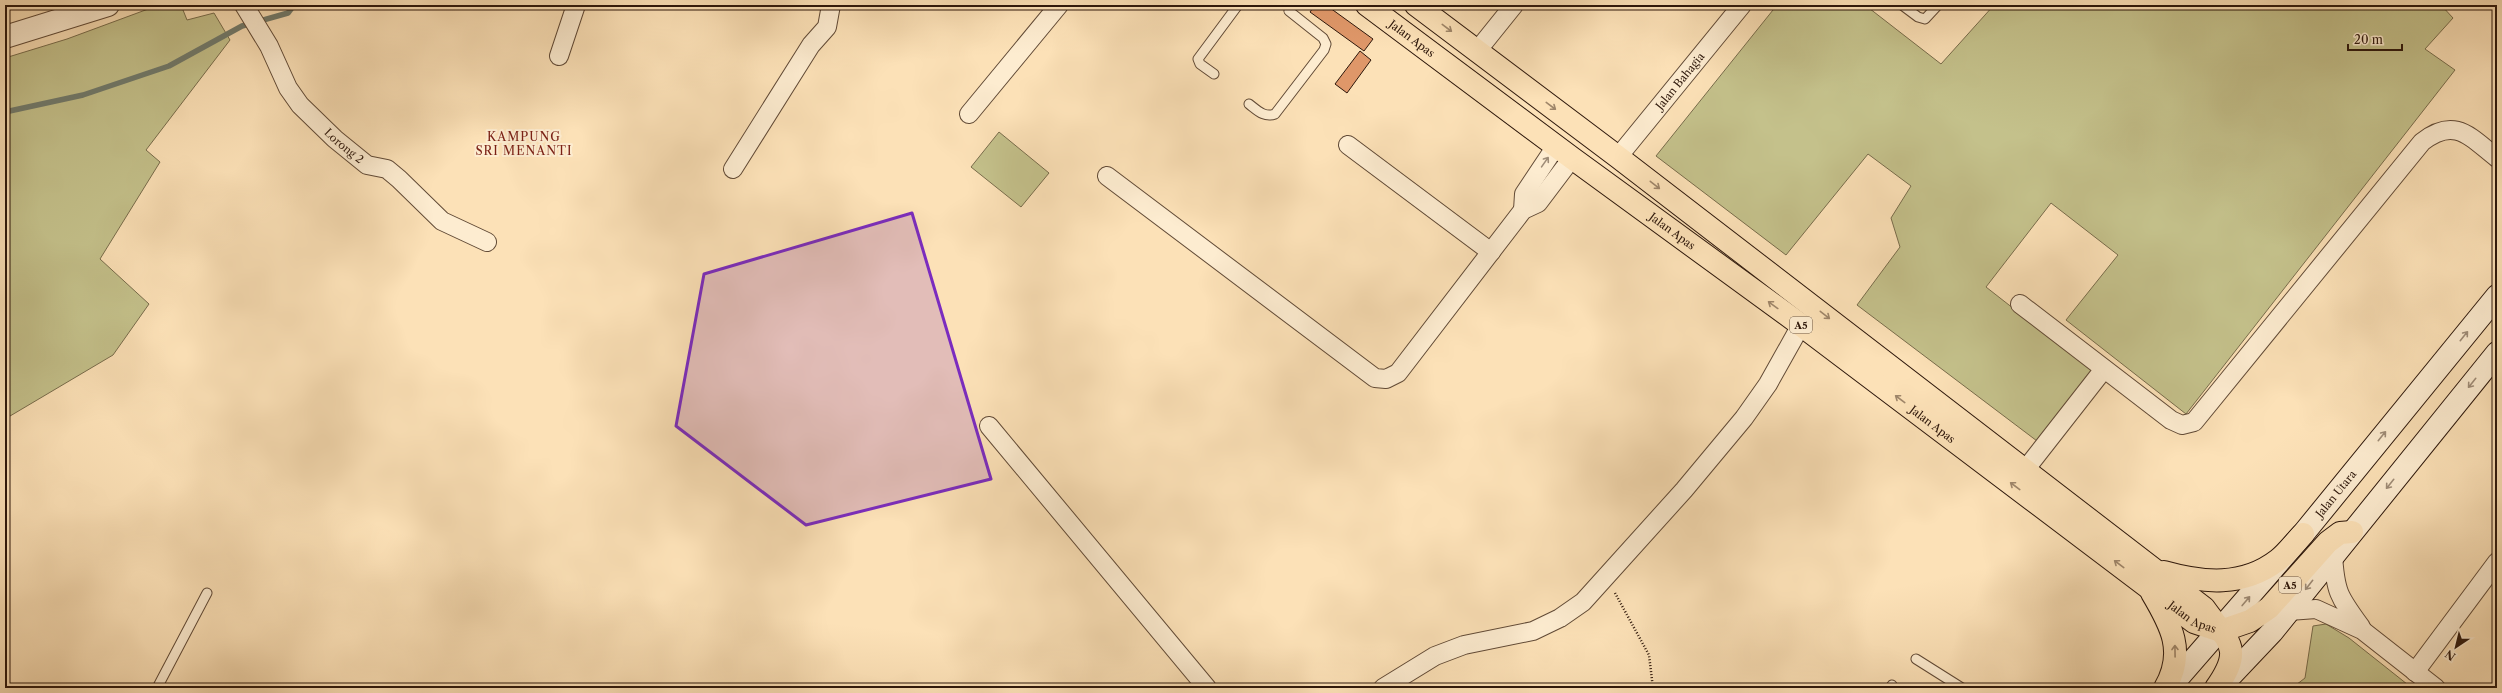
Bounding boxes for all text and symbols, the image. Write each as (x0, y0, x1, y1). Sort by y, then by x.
street label: Jalan Apas (1385, 16, 1438, 60)
one-way arrow (1442, 24, 1453, 33)
scale bar (2348, 26, 2402, 52)
text: 20 m (2354, 32, 2383, 47)
street label: Jalan Bahagia (1651, 49, 1708, 114)
one-way arrow (1546, 102, 1557, 111)
street label: Lorong 2 (321, 125, 366, 166)
district label: KAMPUNG SRI MENANTI (475, 129, 573, 158)
one-way arrow (1541, 157, 1549, 168)
one-way arrow (1649, 181, 1660, 189)
street label: Jalan Apas (1645, 209, 1698, 253)
one-way arrow (1768, 301, 1779, 309)
one-way arrow (1819, 311, 1830, 320)
road number: A5 (1790, 317, 1812, 333)
one-way arrow (2460, 330, 2469, 341)
one-way arrow (2468, 378, 2477, 389)
one-way arrow (1895, 395, 1906, 403)
street label: Jalan Apas (1905, 401, 1958, 446)
one-way arrow (2378, 431, 2387, 442)
street label: Jalan Utara (2311, 467, 2359, 522)
one-way arrow (2386, 479, 2395, 490)
one-way arrow (2010, 481, 2021, 490)
one-way arrow (2114, 559, 2125, 568)
road number: A5 (2279, 577, 2301, 593)
one-way arrow (2305, 580, 2313, 591)
one-way arrow (2241, 596, 2250, 607)
street label: Jalan Apas (2164, 597, 2218, 636)
north arrow (2436, 627, 2476, 667)
one-way arrow (2171, 645, 2179, 658)
text: N (2442, 646, 2458, 664)

